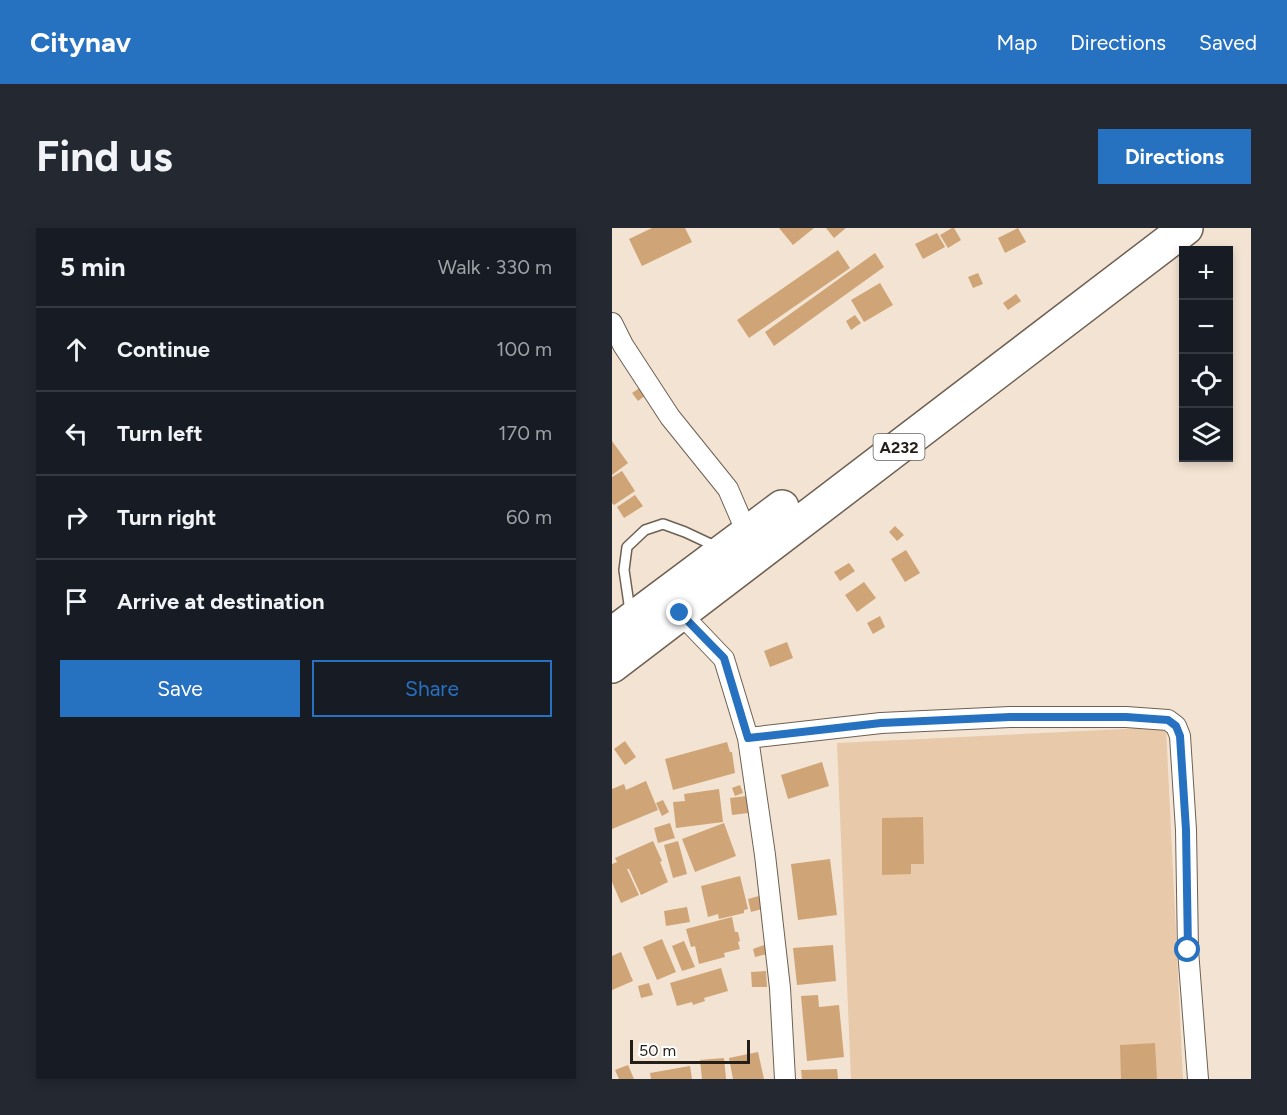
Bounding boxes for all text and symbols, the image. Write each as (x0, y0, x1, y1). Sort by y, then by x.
text: Citynav (30, 25, 131, 59)
text: Map (996, 30, 1037, 55)
text: Directions (1070, 30, 1166, 55)
text: Saved (1199, 30, 1257, 55)
button: Directions (1098, 129, 1251, 184)
text: Find us (36, 131, 173, 182)
map controls (1179, 246, 1233, 462)
button: + (1179, 246, 1233, 300)
text: 5 min (60, 251, 126, 283)
text: Walk · 330 m (438, 255, 552, 279)
button: − (1179, 300, 1233, 354)
icon: ahead (60, 333, 93, 366)
text: Continue (117, 336, 210, 363)
text: 100 m (496, 337, 552, 361)
button: locate (1179, 354, 1233, 408)
button: layers (1179, 408, 1233, 462)
icon: left (60, 417, 93, 450)
text: Turn left (117, 420, 203, 447)
text: 170 m (498, 421, 552, 445)
road number: A232 (874, 434, 924, 460)
icon: right (60, 501, 93, 534)
text: Turn right (117, 504, 216, 531)
text: 60 m (506, 505, 552, 529)
icon: arrive (60, 585, 93, 618)
text: Arrive at destination (117, 588, 325, 615)
route end (666, 599, 692, 625)
button: Save (60, 660, 300, 717)
button: Share (312, 660, 552, 717)
route start (1174, 936, 1200, 962)
scale bar (630, 1037, 750, 1064)
text: 50 m (639, 1041, 676, 1060)

